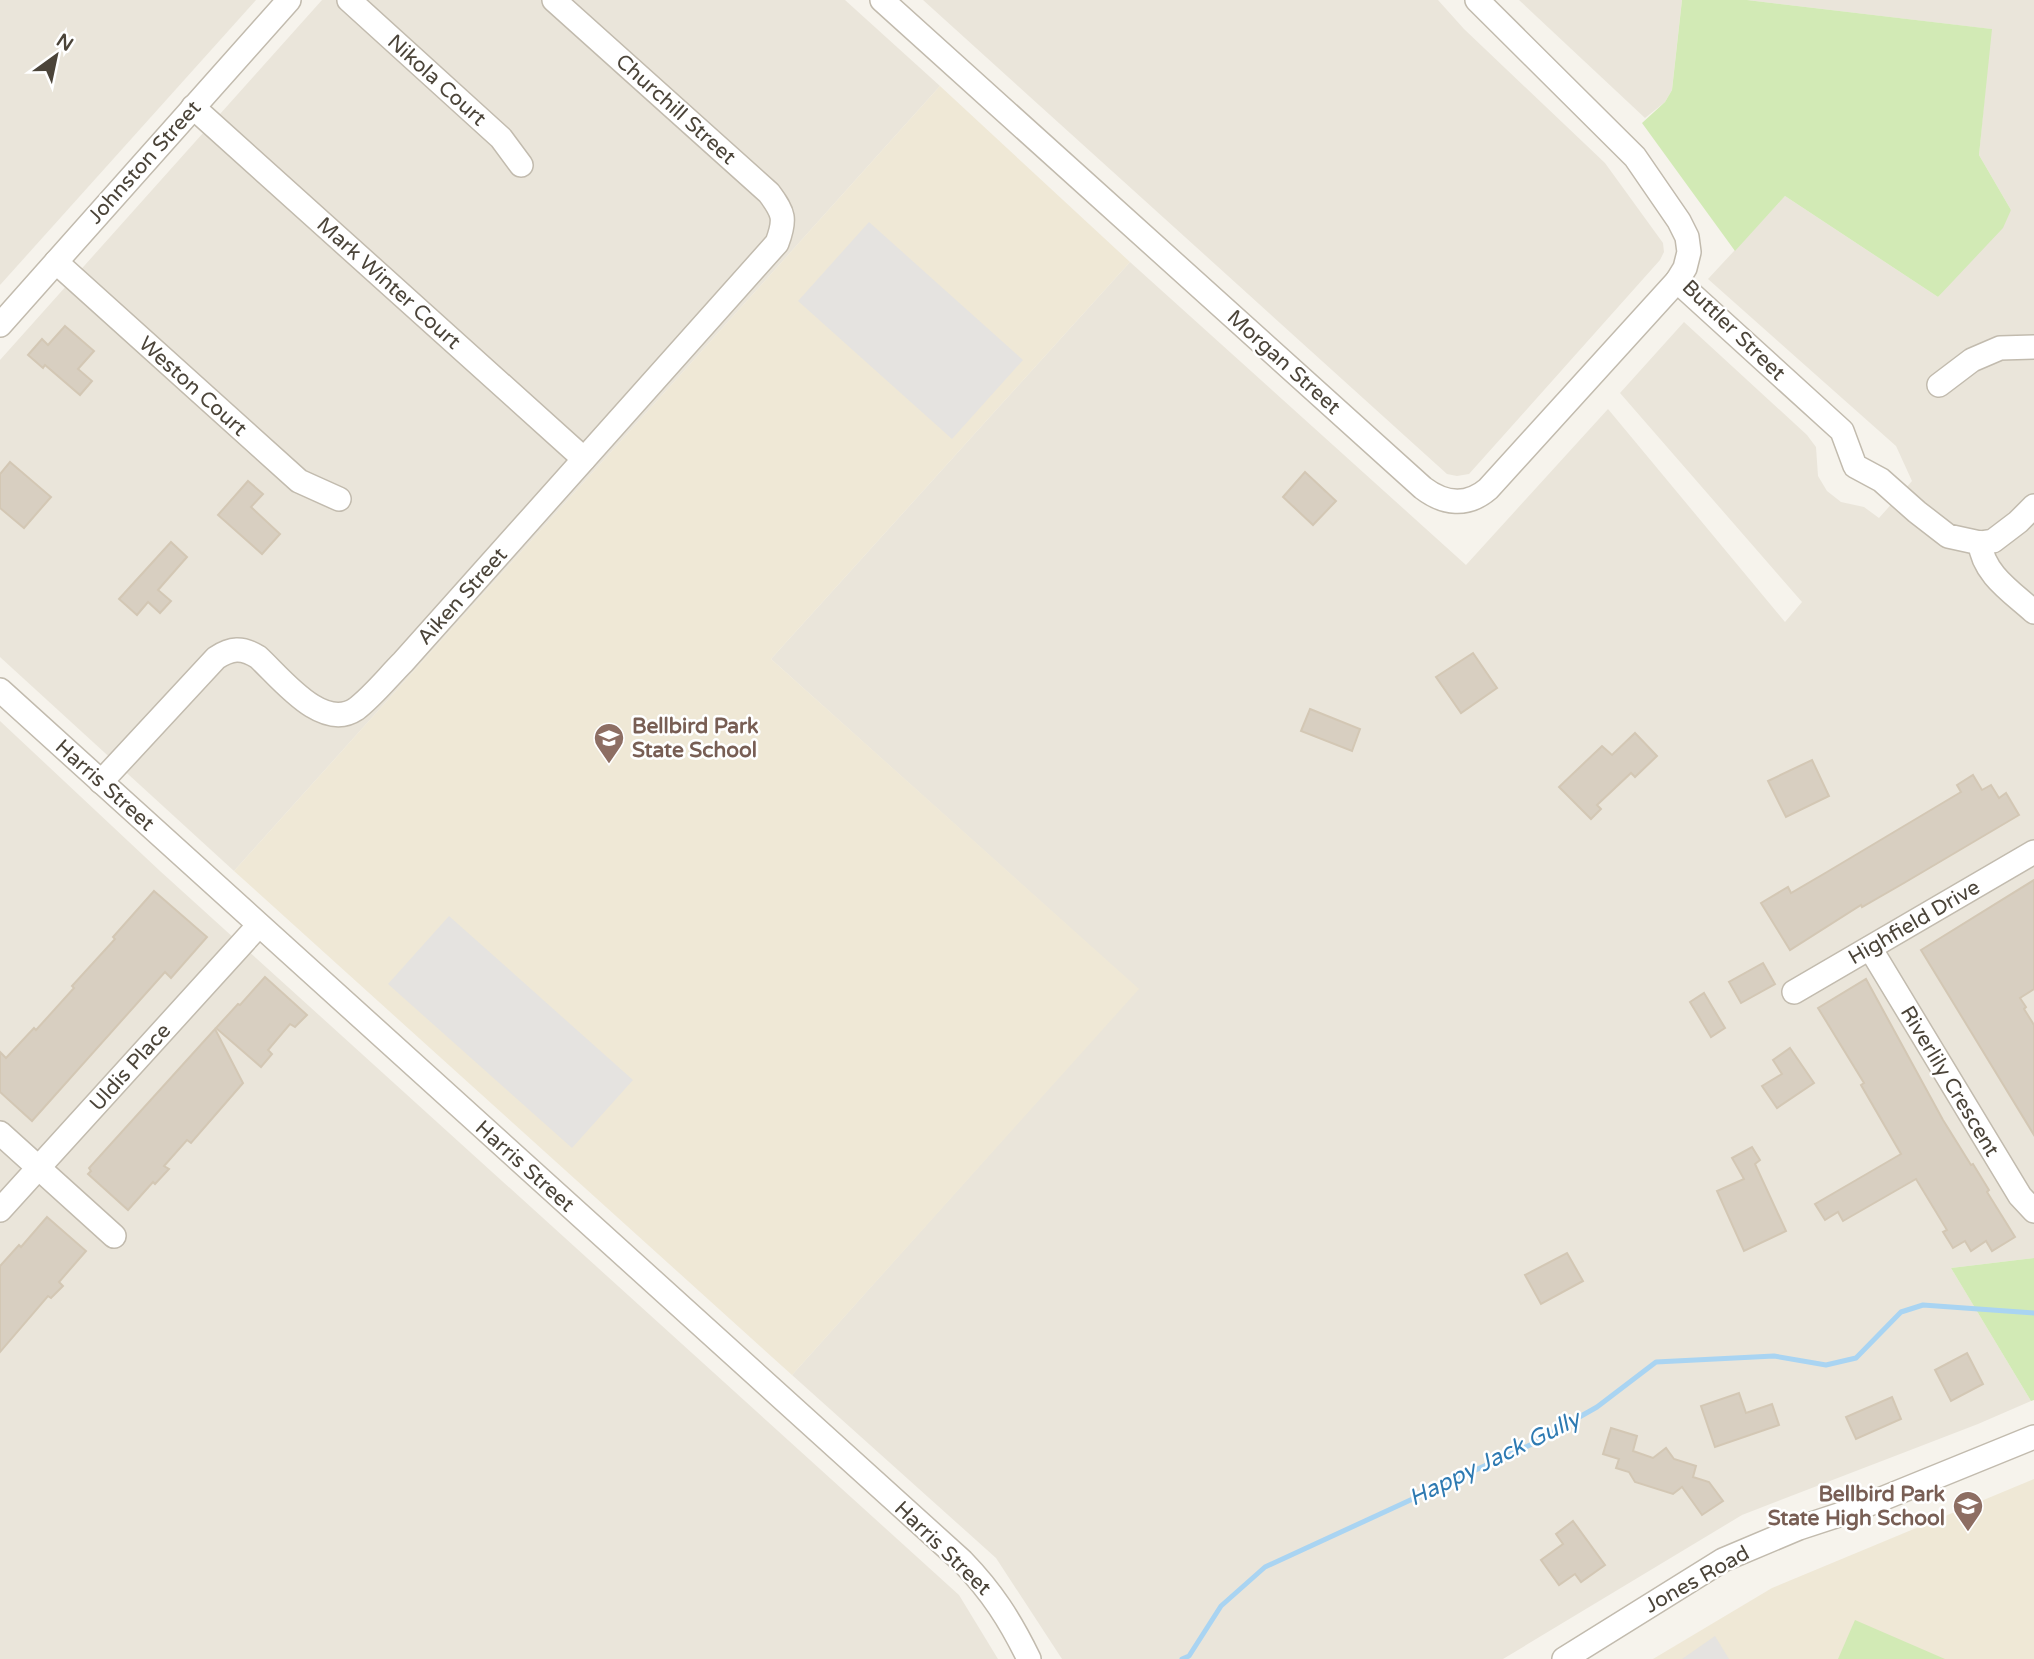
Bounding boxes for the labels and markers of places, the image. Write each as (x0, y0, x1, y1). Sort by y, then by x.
place label: Bellbird Park State School (632, 714, 759, 763)
school or university icon: Bellbird Park State School (592, 721, 626, 765)
place label: Bellbird Park State High School (1768, 1482, 1946, 1531)
school or university icon: Bellbird Park State High School (1951, 1489, 1985, 1533)

